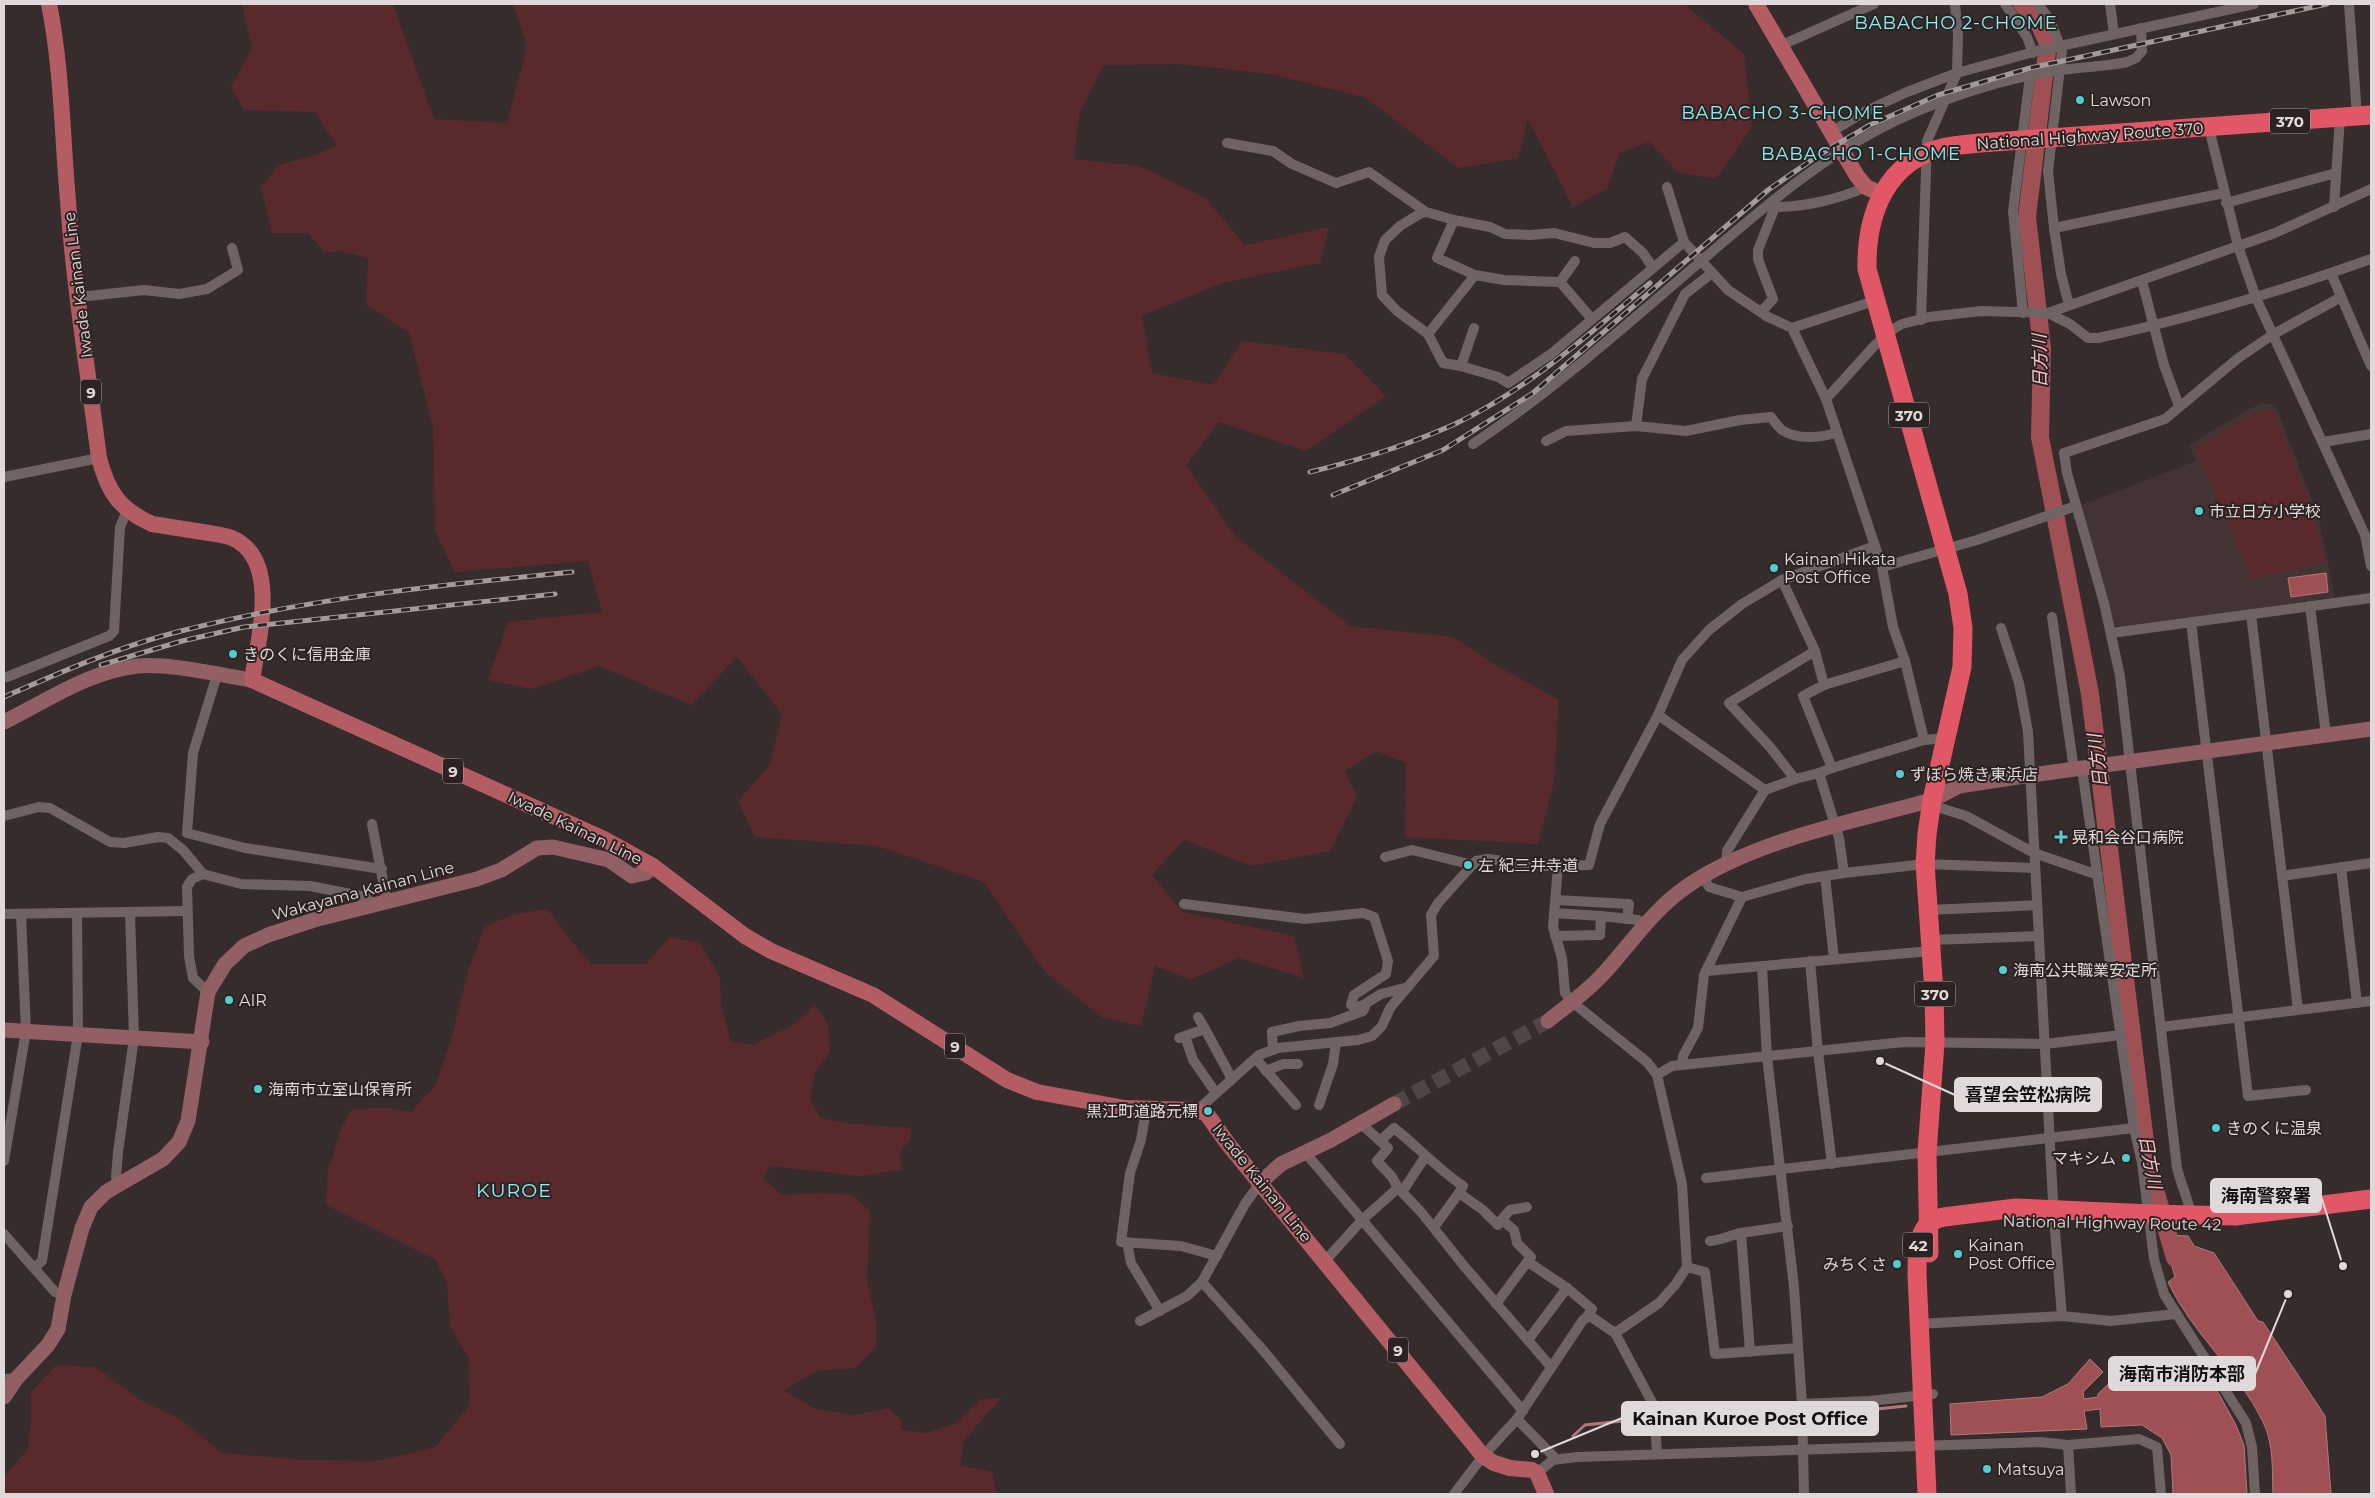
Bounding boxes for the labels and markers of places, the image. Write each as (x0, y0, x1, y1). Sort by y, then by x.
place label: Lawson (2090, 91, 2151, 110)
marker: Lawson (2074, 94, 2086, 106)
place label: 市立日方小学校 (2209, 502, 2321, 521)
marker: 市立日方小学校 (2193, 505, 2205, 517)
place label: Kainan Hikata Post Office (1784, 550, 1896, 587)
marker: Kainan Hikata Post Office (1768, 562, 1780, 574)
place label: きのくに信用金庫 (243, 645, 371, 664)
marker: きのくに信用金庫 (227, 648, 239, 660)
place label: ずぼら焼き東浜店 (1910, 765, 2038, 784)
marker: ずぼら焼き東浜店 (1894, 768, 1906, 780)
place label: 晃和会谷口病院 (2072, 828, 2184, 847)
marker: 晃和会谷口病院 (2054, 830, 2068, 844)
place label: 左 紀三井寺道 (1478, 856, 1578, 875)
marker: 左 紀三井寺道 (1462, 859, 1474, 871)
place label: 海南公共職業安定所 (2013, 961, 2157, 980)
marker: 海南公共職業安定所 (1997, 964, 2009, 976)
place label: AIR (239, 991, 267, 1010)
marker: AIR (223, 994, 235, 1006)
callout: 喜望会笠松病院 (1955, 1078, 2101, 1111)
place label: 海南市立室山保育所 (268, 1080, 412, 1099)
marker: 海南市立室山保育所 (252, 1083, 264, 1095)
place label: 黒江町道路元標 (1086, 1102, 1198, 1121)
marker: 黒江町道路元標 (1202, 1105, 1214, 1117)
place label: きのくに温泉 (2226, 1119, 2322, 1138)
marker: きのくに温泉 (2210, 1122, 2222, 1134)
place label: マキシム (2052, 1149, 2116, 1168)
marker: マキシム (2120, 1152, 2132, 1164)
callout: 海南警察署 (2211, 1179, 2321, 1212)
place label: Kainan Post Office (1968, 1236, 2055, 1273)
marker: Kainan Post Office (1952, 1248, 1964, 1260)
place label: みちくさ (1823, 1255, 1887, 1274)
marker: みちくさ (1891, 1258, 1903, 1270)
callout: 海南市消防本部 (2109, 1357, 2255, 1390)
callout: Kainan Kuroe Post Office (1622, 1402, 1878, 1435)
place label: Matsuya (1997, 1460, 2065, 1479)
marker: Matsuya (1981, 1463, 1993, 1475)

